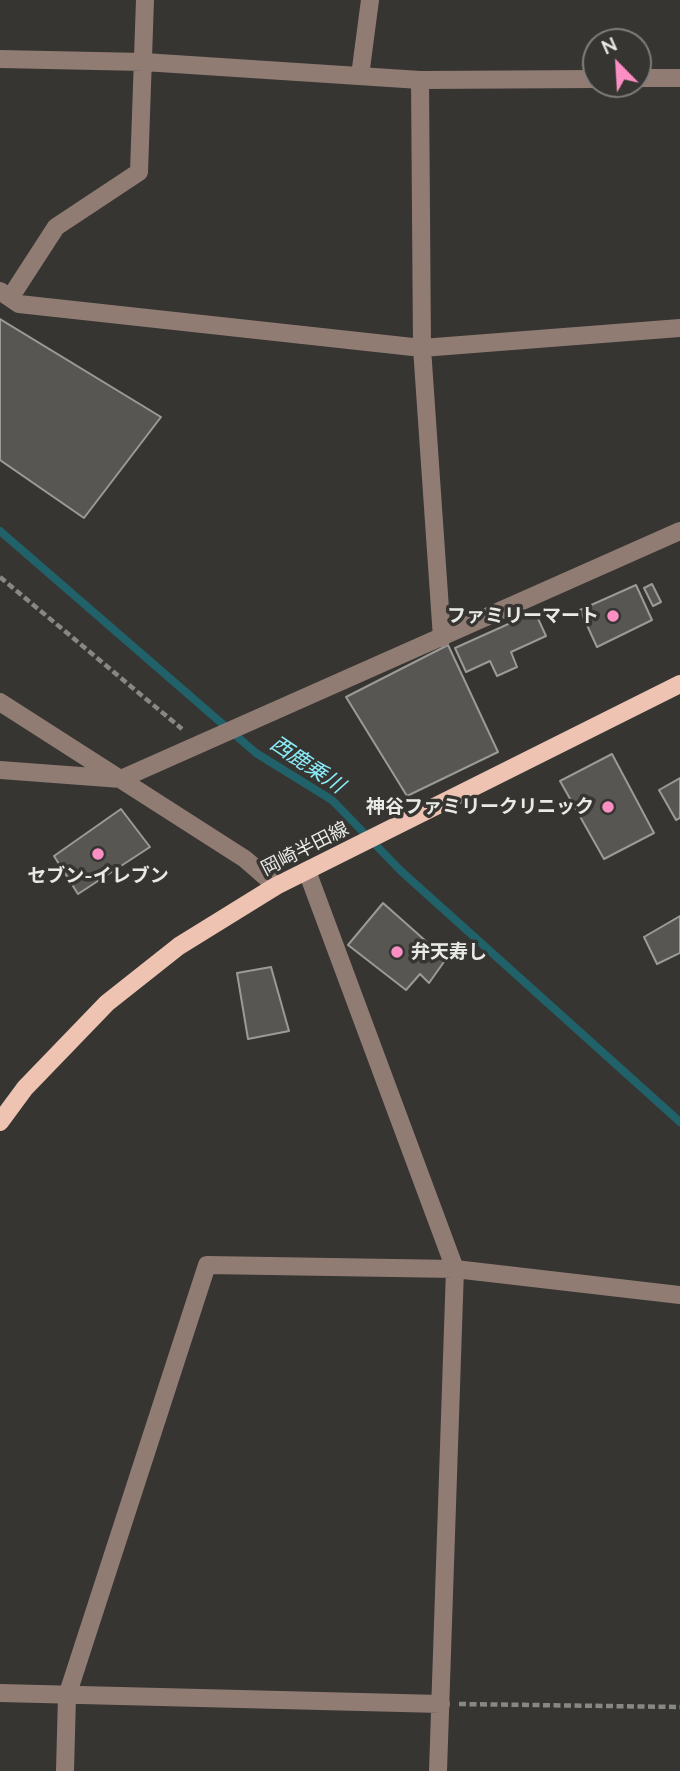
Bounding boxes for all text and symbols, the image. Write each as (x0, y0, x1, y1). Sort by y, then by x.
north arrow (582, 28, 652, 98)
text: N (598, 32, 621, 60)
place label: ファミリーマート (447, 605, 599, 627)
marker: ファミリーマート (605, 608, 621, 624)
water label: 西鹿乗川 (265, 731, 349, 799)
place label: 神谷ファミリークリニック (366, 796, 594, 818)
marker: 神谷ファミリークリニック (600, 799, 616, 815)
street label: 岡崎半田線 (258, 817, 352, 881)
marker: セブン-イレブン (90, 846, 106, 862)
place label: セブン-イレブン (27, 865, 169, 887)
place label: 弁天寿し (411, 941, 487, 963)
marker: 弁天寿し (389, 944, 405, 960)

